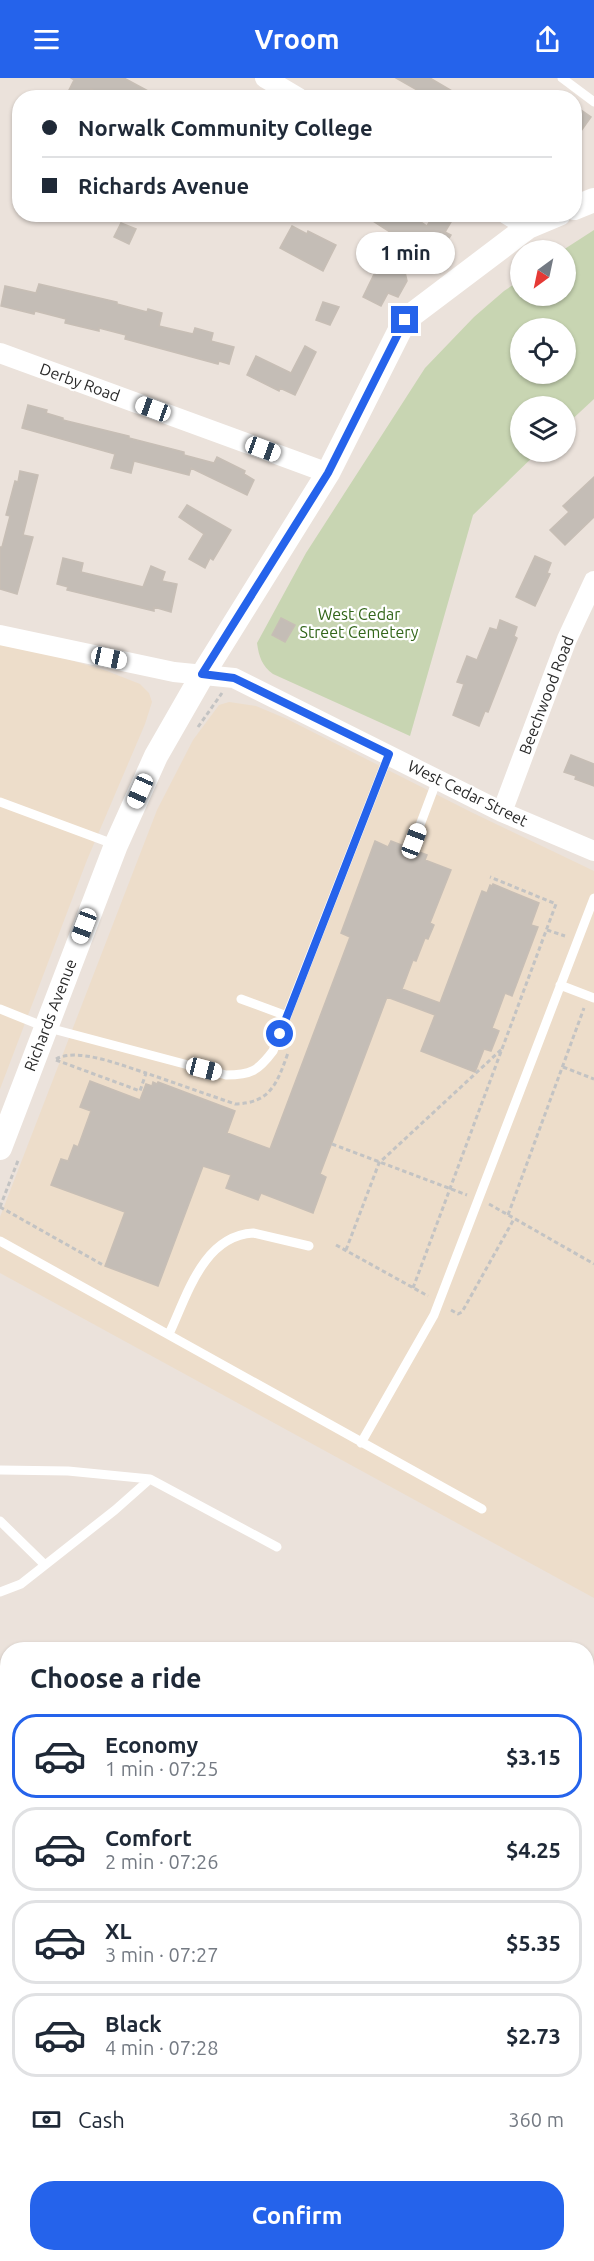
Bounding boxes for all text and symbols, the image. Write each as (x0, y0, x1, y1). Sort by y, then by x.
icon: menu (30, 23, 63, 56)
icon: share (531, 23, 564, 56)
text: Vroom (255, 24, 339, 54)
text: Norwalk Community College (78, 115, 373, 140)
text: Richards Avenue (78, 173, 249, 198)
callout: 1 min (356, 233, 454, 275)
north arrow (510, 240, 576, 306)
map controls (510, 240, 576, 462)
text: 1 min (380, 241, 431, 264)
route end (391, 306, 418, 333)
button: locate (510, 318, 576, 384)
street label: Derby Road (38, 359, 122, 405)
car (133, 394, 173, 424)
button: layers (510, 396, 576, 462)
car (243, 434, 283, 464)
park label: West Cedar Street Cemetery (300, 605, 419, 641)
street label: Beechwood Road (515, 633, 577, 757)
car (90, 645, 128, 671)
street label: West Cedar Street (405, 756, 531, 830)
car (124, 771, 156, 811)
car (399, 821, 429, 861)
car (69, 906, 99, 946)
street label: Richards Avenue (20, 956, 80, 1074)
route start (266, 1020, 293, 1047)
car (184, 1056, 224, 1082)
text: Choose a ride (30, 1663, 202, 1693)
icon: car (33, 1729, 87, 1783)
text: Economy (105, 1732, 198, 1757)
text: $3.15 (506, 1744, 561, 1769)
text: 1 min · 07:25 (105, 1757, 219, 1780)
icon: car (33, 1822, 87, 1876)
text: Comfort (105, 1825, 192, 1850)
text: $4.25 (506, 1837, 561, 1862)
text: 2 min · 07:26 (105, 1850, 219, 1873)
icon: car (33, 1915, 87, 1969)
text: XL (105, 1918, 132, 1943)
text: $5.35 (506, 1930, 561, 1955)
text: 3 min · 07:27 (105, 1943, 219, 1966)
icon: car (33, 2008, 87, 2062)
text: Black (105, 2011, 162, 2036)
text: $2.73 (506, 2023, 561, 2048)
text: 4 min · 07:28 (105, 2036, 219, 2059)
icon: cash (30, 2103, 63, 2136)
text: Cash (78, 2107, 125, 2132)
text: 360 m (508, 2108, 564, 2131)
button: Confirm (30, 2181, 564, 2250)

